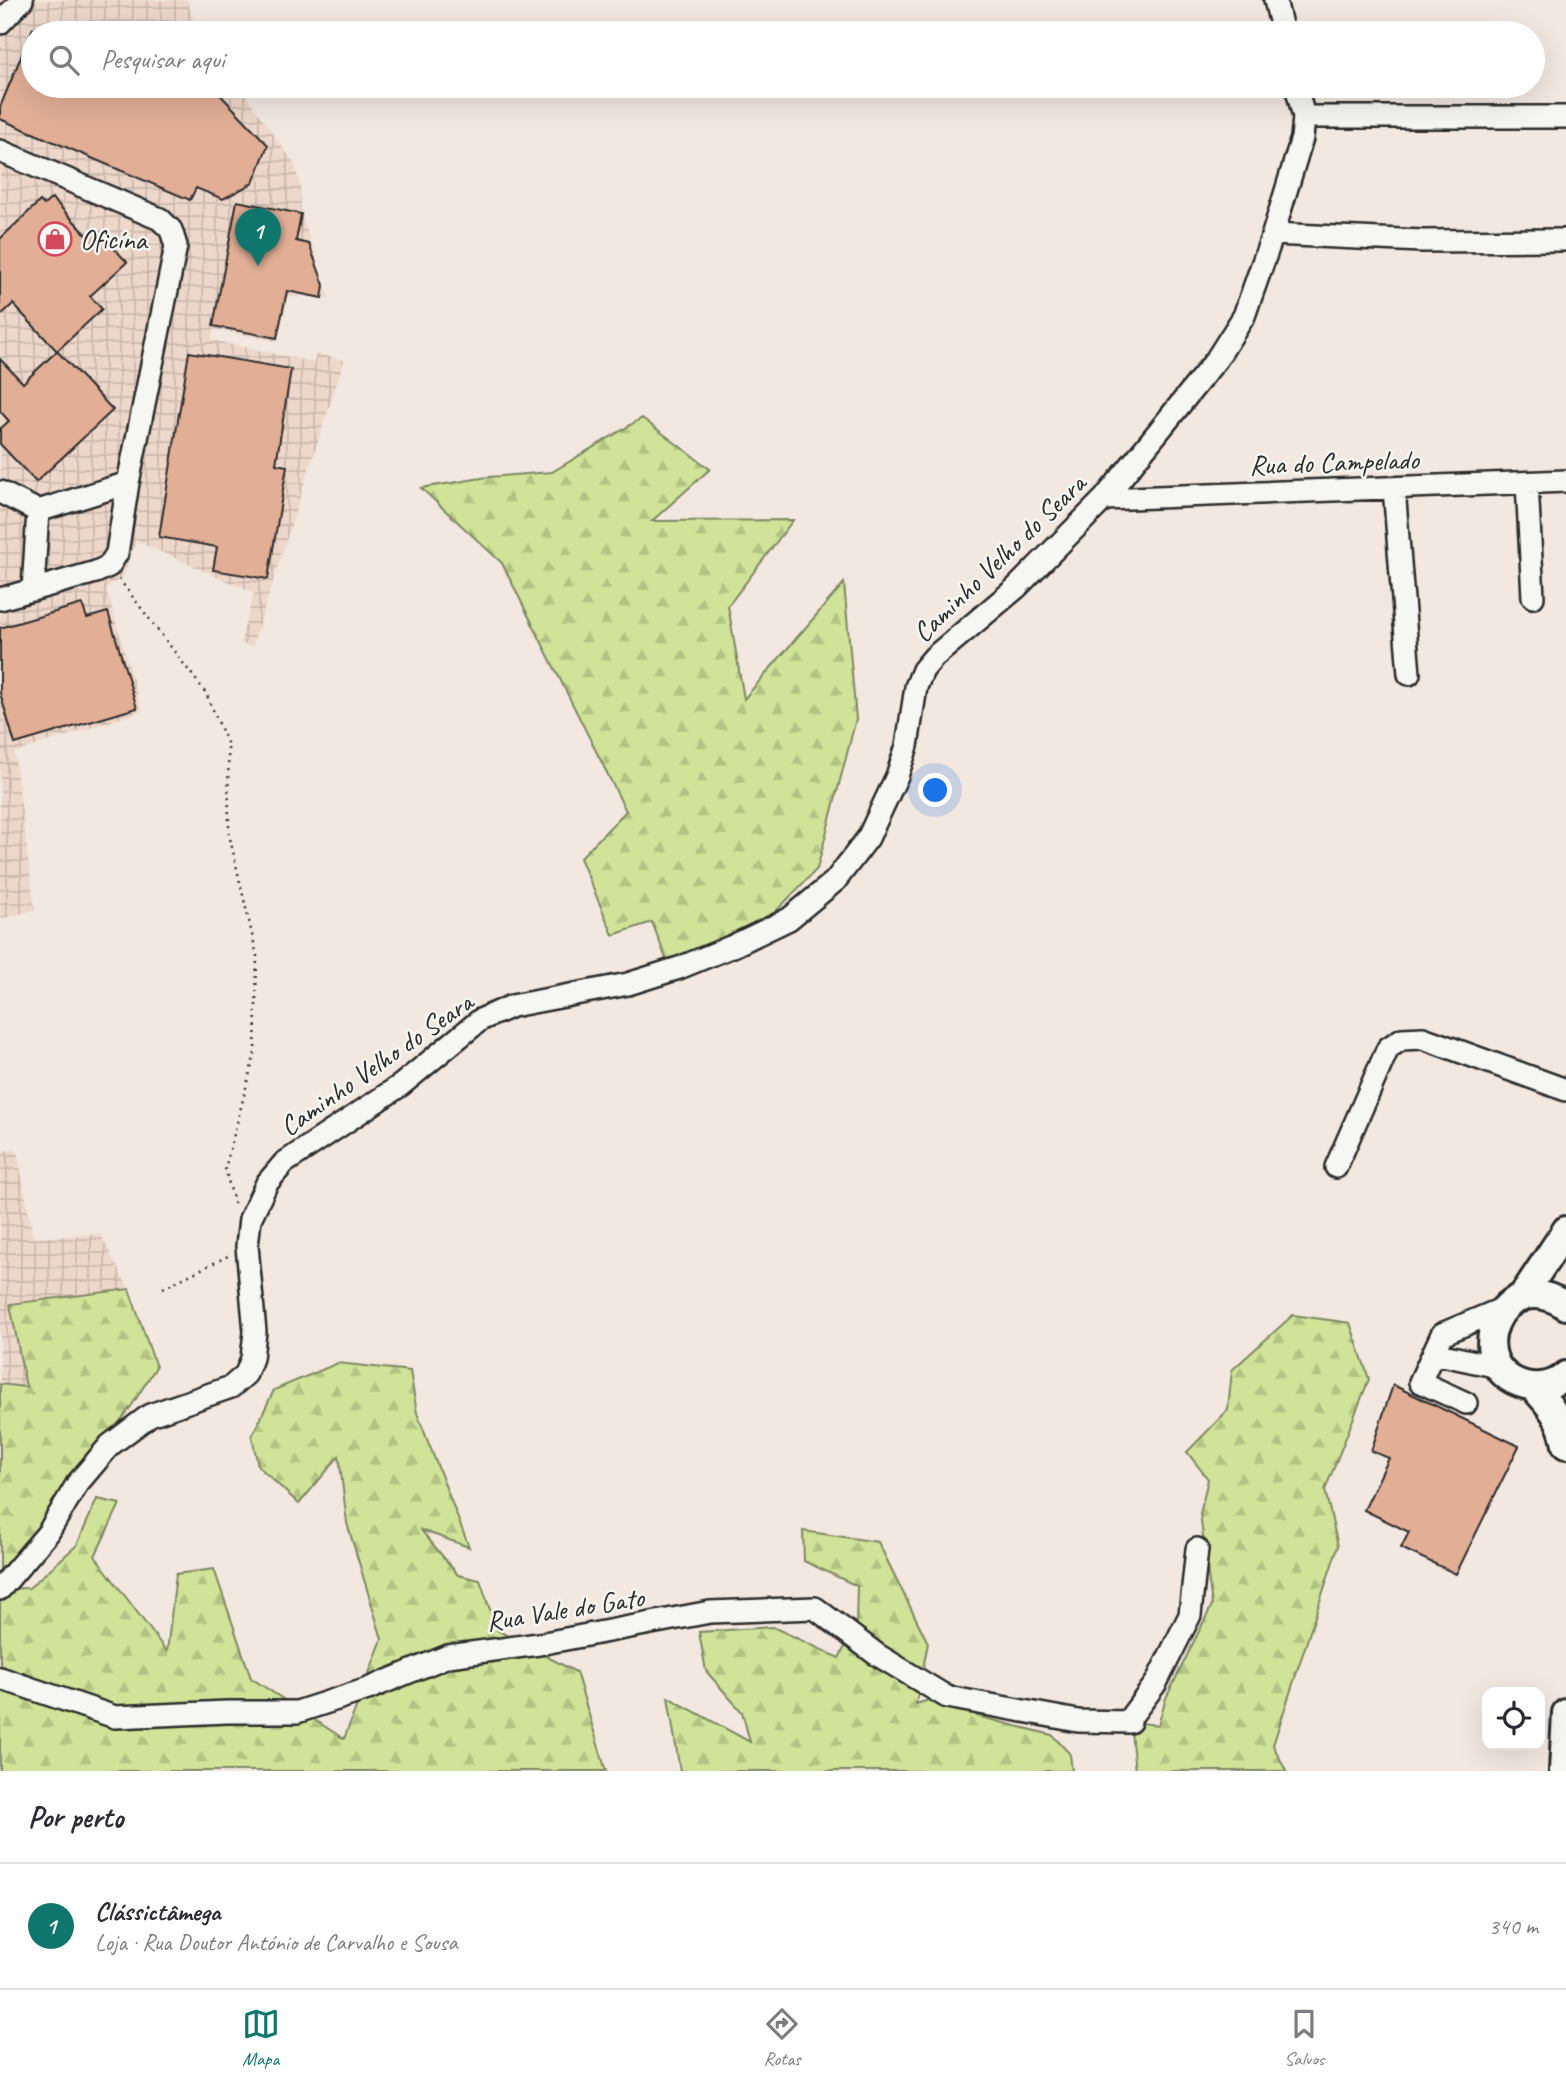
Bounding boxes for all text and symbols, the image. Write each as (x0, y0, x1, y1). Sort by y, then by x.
search box (21, 21, 1545, 98)
icon: search (45, 41, 83, 79)
text: Pesquisar aqui (101, 43, 225, 76)
pin: 1 (235, 208, 281, 266)
shop icon: Oficína (36, 220, 74, 258)
place label: Oficína (80, 222, 149, 257)
street label: Rua do Campelado (1249, 441, 1421, 482)
street label: Caminho Velho do Seara (905, 465, 1095, 650)
your location (918, 773, 952, 807)
street label: Caminho Velho do Seara (273, 983, 481, 1144)
street label: Rua Vale do Gato (484, 1579, 648, 1639)
map controls (1482, 1687, 1545, 1750)
button: locate (1482, 1687, 1545, 1750)
text: Por perto (28, 1798, 123, 1836)
text: Clássictâmega (95, 1895, 220, 1928)
text: 1 (46, 1912, 56, 1941)
text: 340 m (1489, 1912, 1538, 1941)
text: Loja · Rua Doutor António de Carvalho e Sousa (95, 1928, 457, 1957)
tab: Mapa (242, 2005, 280, 2071)
tab: Rotas (763, 2005, 801, 2071)
tab: Salvos (1284, 2005, 1324, 2071)

